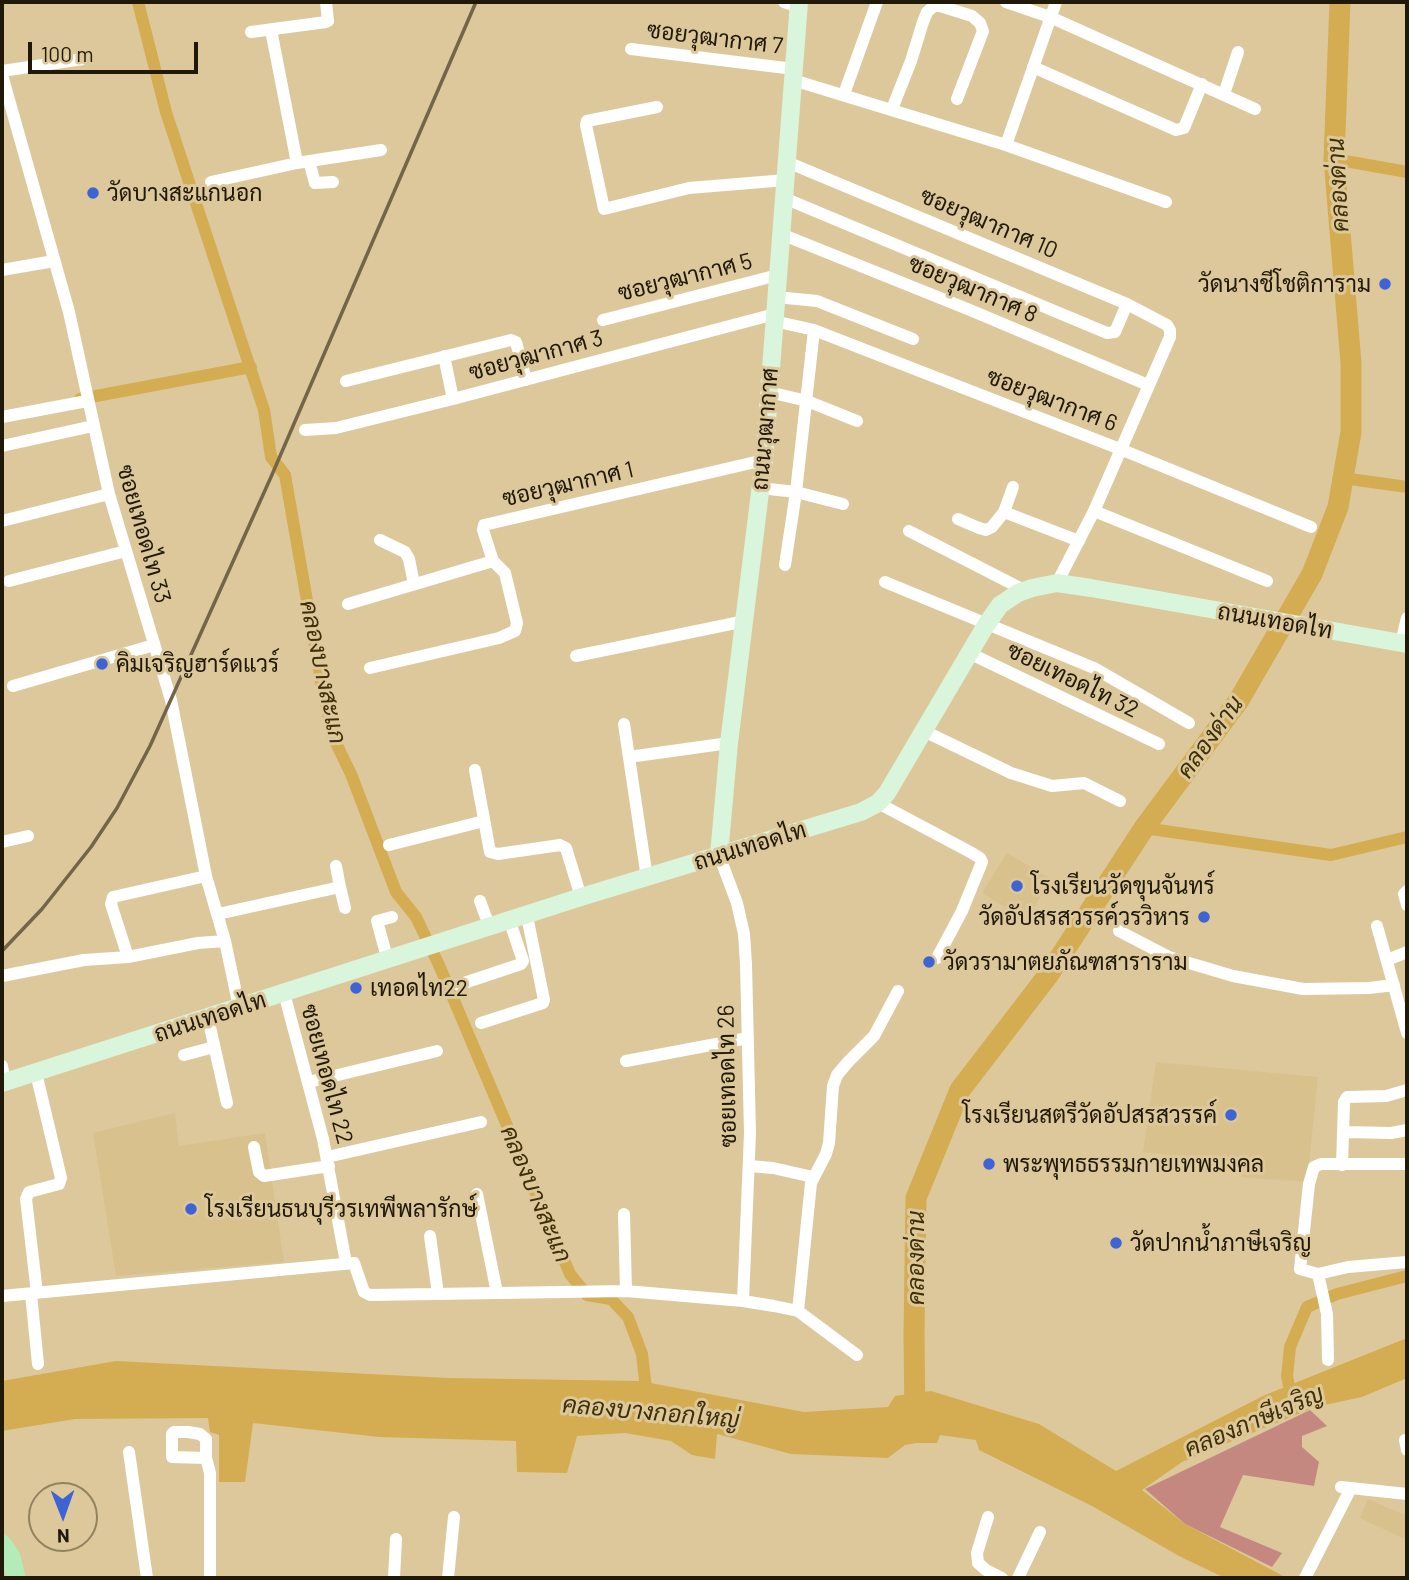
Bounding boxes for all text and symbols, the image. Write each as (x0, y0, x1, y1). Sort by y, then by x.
street label: ซอยวุฒากาศ 7 (646, 16, 784, 60)
scale bar (32, 28, 201, 72)
text: 100 m (41, 41, 94, 66)
water label: คลองด่าน (1321, 137, 1355, 233)
place label: วัดบางสะแกนอก (107, 179, 262, 207)
street label: ซอยวุฒากาศ 10 (916, 182, 1062, 264)
marker: วัดบางสะแกนอก (85, 185, 101, 201)
street label: ซอยวุฒากาศ 5 (615, 247, 755, 307)
street label: ซอยวุฒากาศ 8 (904, 249, 1042, 329)
place label: วัดนางชีโชติการาม (1198, 270, 1371, 298)
marker: วัดนางชีโชติการาม (1377, 276, 1393, 292)
street label: ซอยวุฒากาศ 3 (466, 324, 606, 386)
street label: ซอยวุฒากาศ 6 (983, 362, 1121, 438)
street label: ถนนวุฒากาศ (746, 367, 784, 491)
street label: ซอยวุฒากาศ 1 (500, 456, 636, 512)
street label: ซอยเทอดไท 33 (111, 462, 177, 606)
street label: ถนนเทอดไท (1215, 597, 1335, 645)
water label: คลองบางสะแก (294, 598, 352, 746)
street label: ซอยเทอดไท 32 (1003, 636, 1143, 724)
place label: คิมเจริญฮาร์ดแวร์ (116, 650, 279, 678)
marker: คิมเจริญฮาร์ดแวร์ (94, 656, 110, 672)
water label: คลองด่าน (1171, 690, 1249, 784)
street label: ถนนเทอดไท (690, 816, 810, 876)
place label: โรงเรียนวัดขุนจันทร์ (1031, 872, 1215, 900)
marker: โรงเรียนวัดขุนจันทร์ (1009, 878, 1025, 894)
place label: วัดอัปสรสวรรค์วรวิหาร (979, 903, 1190, 931)
marker: วัดอัปสรสวรรค์วรวิหาร (1196, 909, 1212, 925)
place label: วัดวรามาตยภัณฑสาราราม (943, 948, 1188, 976)
marker: วัดวรามาตยภัณฑสาราราม (921, 954, 937, 970)
place label: เทอดไท22 (370, 974, 468, 1002)
marker: เทอดไท22 (348, 980, 364, 996)
street label: ถนนเทอดไท (151, 986, 269, 1048)
street label: ซอยเทอดไท 22 (295, 1001, 359, 1147)
street label: ซอยเทอดไท 26 (712, 1004, 742, 1148)
place label: โรงเรียนสตรีวัดอัปสรสวรรค์ (963, 1101, 1217, 1129)
marker: โรงเรียนสตรีวัดอัปสรสวรรค์ (1223, 1107, 1239, 1123)
water label: คลองบางสะแก (494, 1121, 578, 1267)
place label: พระพุทธธรรมกายเทพมงคล (1003, 1150, 1264, 1178)
marker: พระพุทธธรรมกายเทพมงคล (981, 1156, 997, 1172)
place label: โรงเรียนธนบุรีวรเทพีพลารักษ์ (205, 1195, 477, 1223)
marker: โรงเรียนธนบุรีวรเทพีพลารักษ์ (183, 1201, 199, 1217)
water label: คลองด่าน (902, 1211, 930, 1305)
place label: วัดปากน้ำภาษีเจริญ (1130, 1229, 1312, 1257)
marker: วัดปากน้ำภาษีเจริญ (1108, 1235, 1124, 1251)
water label: คลองภาษีเจริญ (1180, 1379, 1328, 1463)
water label: คลองบางกอกใหญ่ (561, 1390, 741, 1434)
north arrow (28, 1482, 98, 1552)
text: N (57, 1525, 70, 1548)

